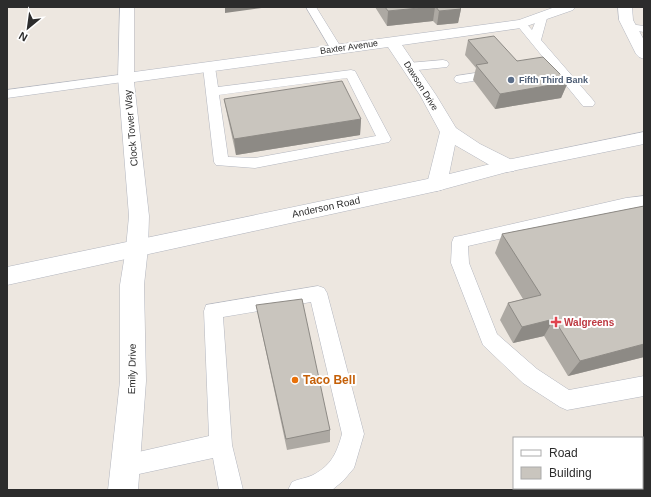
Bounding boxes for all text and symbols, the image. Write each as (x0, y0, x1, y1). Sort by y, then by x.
north arrow (8, 8, 48, 48)
text: N (17, 30, 30, 44)
street label: Baxter Avenue (319, 38, 379, 56)
street label: Dawson Drive (402, 60, 440, 112)
marker: Fifth Third Bank (506, 75, 516, 85)
place label: Fifth Third Bank (519, 75, 589, 85)
street label: Clock Tower Way (122, 89, 140, 167)
street label: Anderson Road (291, 194, 361, 220)
marker: Walgreens (551, 317, 561, 327)
place label: Walgreens (564, 317, 615, 328)
street label: Emily Drive (126, 343, 138, 394)
place label: Taco Bell (303, 373, 355, 387)
marker: Taco Bell (290, 375, 300, 385)
legend (513, 437, 643, 489)
text: Road (549, 446, 578, 460)
text: Building (549, 466, 592, 480)

